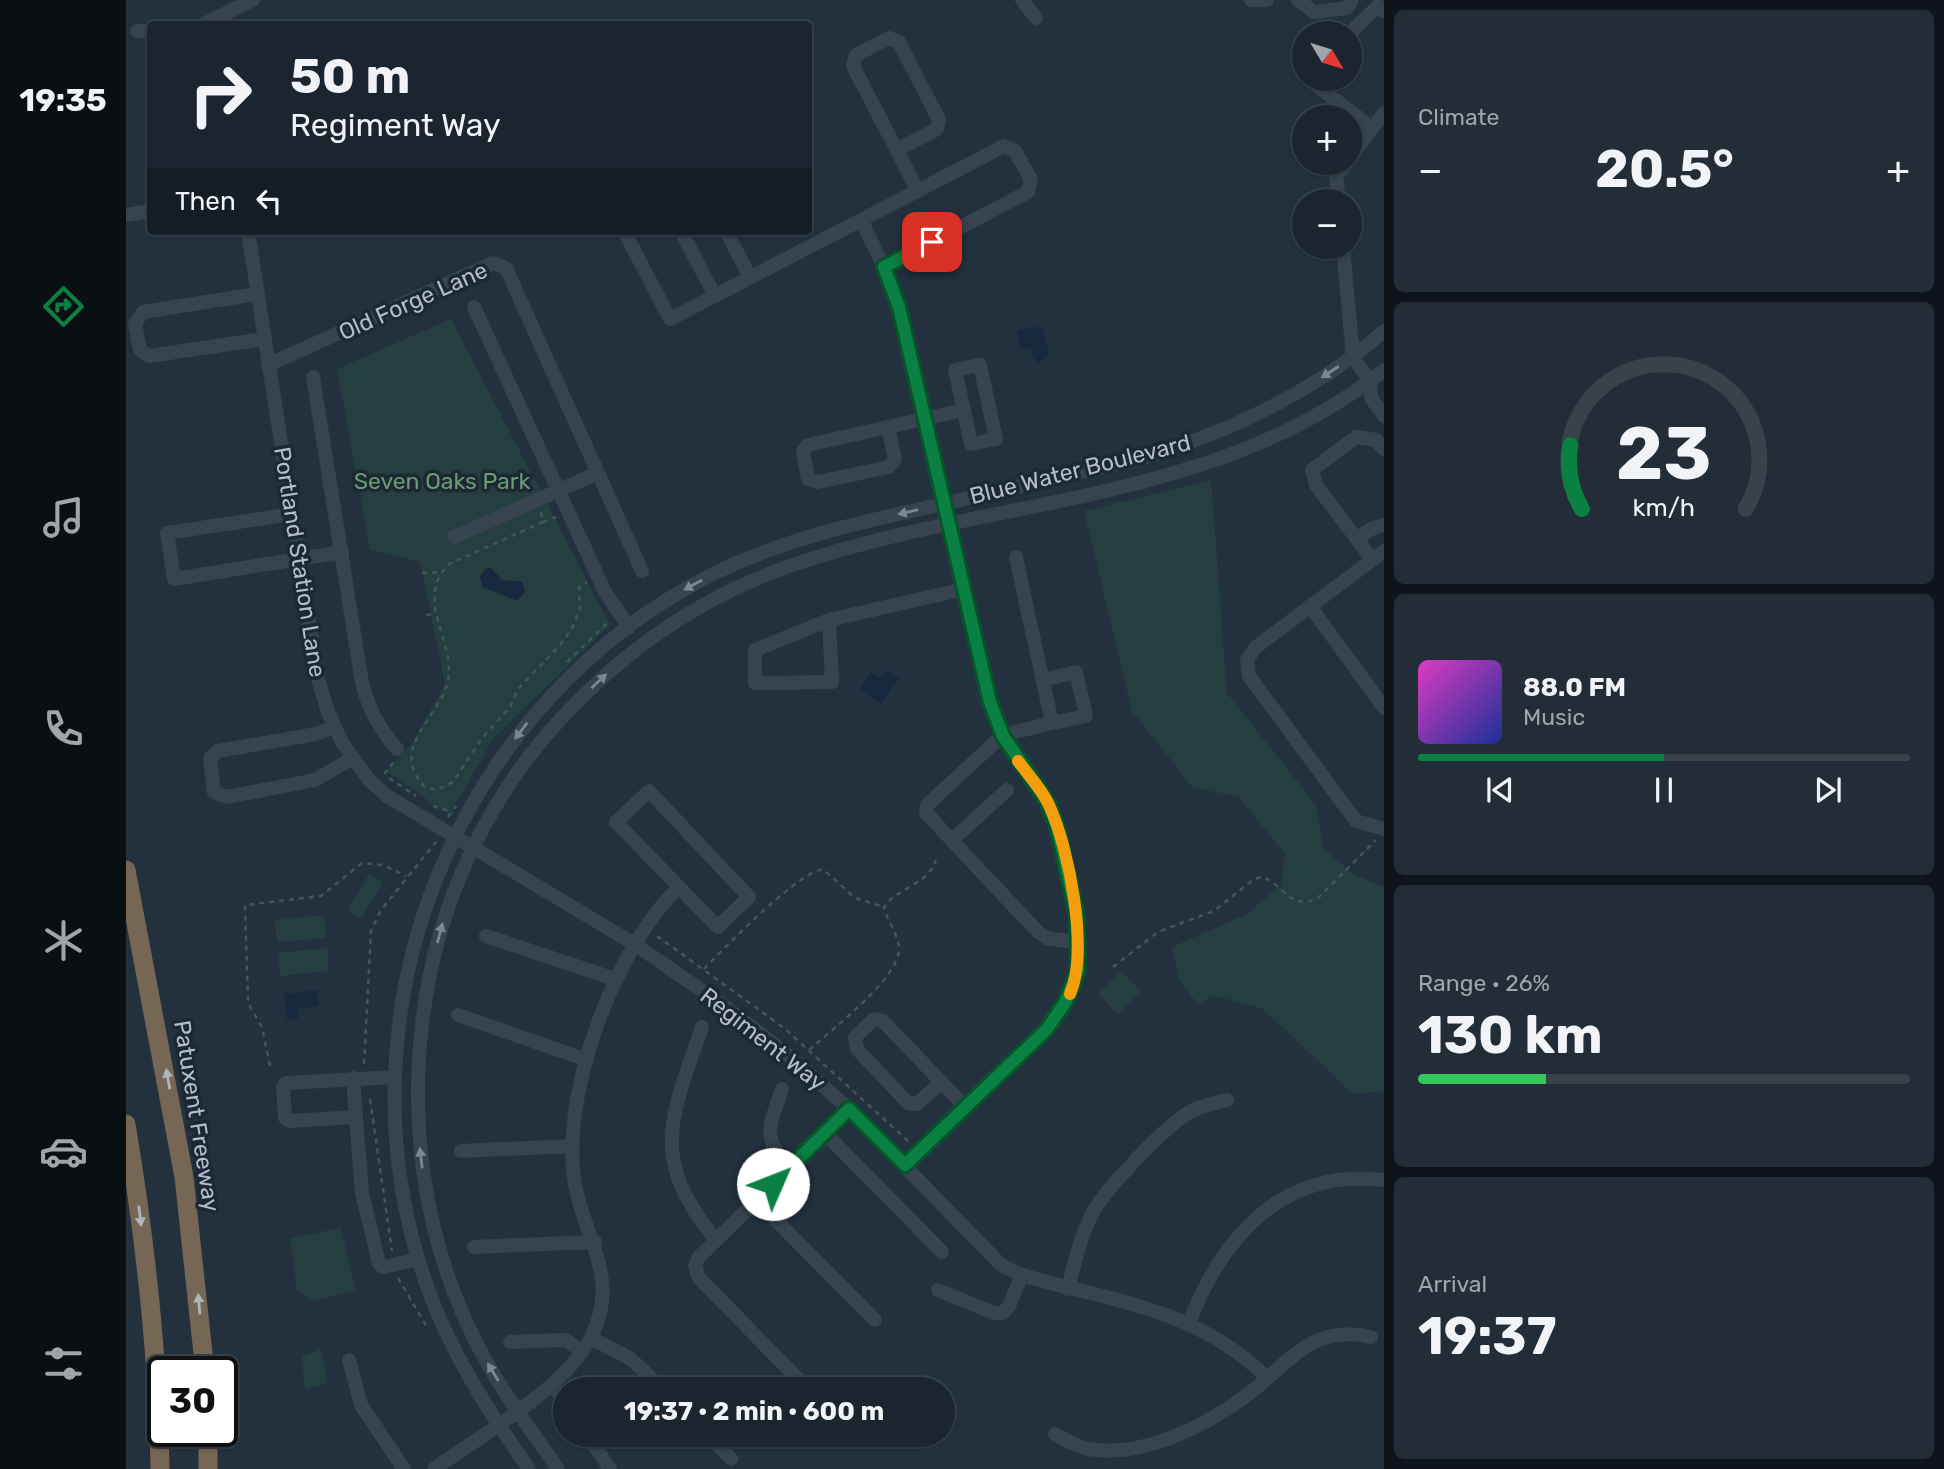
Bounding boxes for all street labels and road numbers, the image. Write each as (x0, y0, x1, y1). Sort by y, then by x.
street label: Old Forge Lane (334, 256, 492, 346)
street label: Blue Water Boulevard (967, 428, 1193, 510)
street label: Portland Station Lane (268, 445, 332, 679)
street label: Regiment Way (695, 981, 832, 1097)
street label: Patuxent Freeway (168, 1018, 226, 1214)

